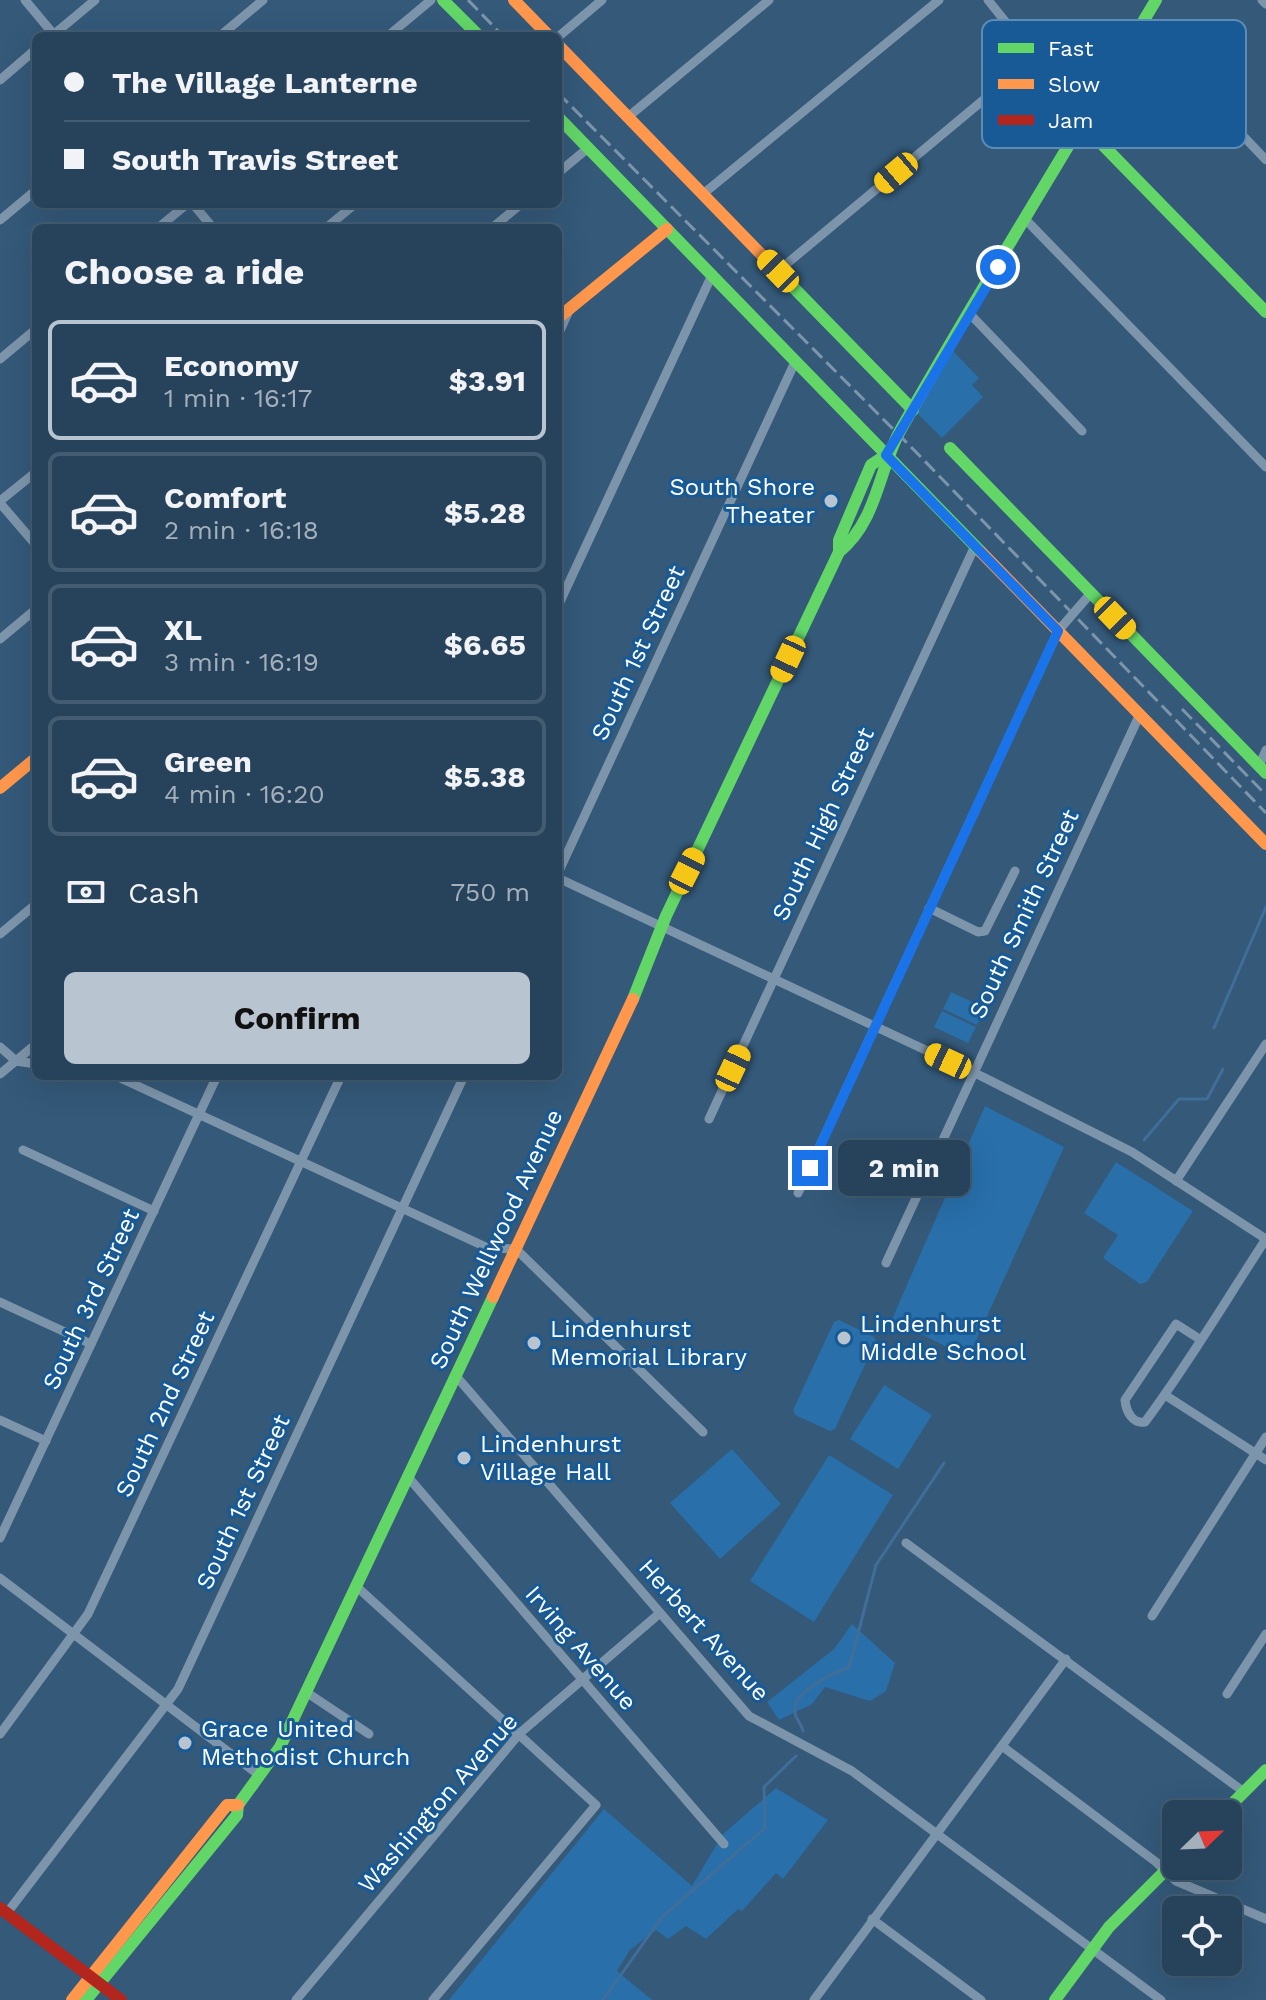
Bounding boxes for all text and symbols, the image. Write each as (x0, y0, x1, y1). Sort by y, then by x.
legend (982, 20, 1246, 148)
text: Fast (1048, 36, 1094, 61)
text: The Village Lanterne (112, 65, 418, 100)
text: Slow (1048, 72, 1100, 97)
text: Jam (1048, 108, 1093, 133)
text: South Travis Street (112, 142, 398, 177)
car (870, 148, 922, 198)
car (753, 245, 803, 297)
route start (980, 249, 1016, 285)
text: Choose a ride (64, 251, 304, 293)
icon: car (68, 344, 140, 416)
text: Economy (164, 348, 299, 383)
text: $3.91 (449, 363, 526, 398)
text: 1 min · 16:17 (164, 383, 312, 413)
place label: South Shore Theater (669, 473, 815, 529)
icon: car (68, 476, 140, 548)
text: Comfort (164, 480, 286, 515)
marker: South Shore Theater (822, 492, 840, 510)
text: $5.28 (444, 495, 526, 530)
text: 2 min · 16:18 (164, 515, 319, 545)
street label: South 1st Street (585, 561, 691, 745)
car (1090, 592, 1140, 644)
icon: car (68, 608, 140, 680)
text: XL (164, 612, 202, 647)
text: $6.65 (444, 627, 526, 662)
car (767, 632, 809, 686)
text: 3 min · 16:19 (164, 647, 319, 677)
street label: South High Street (766, 723, 880, 925)
icon: car (68, 740, 140, 812)
text: Green (164, 744, 252, 779)
text: $5.38 (444, 759, 526, 794)
text: 4 min · 16:20 (164, 779, 325, 809)
street label: South Smith Street (963, 805, 1085, 1023)
car (665, 844, 709, 898)
icon: cash (64, 870, 108, 914)
text: Cash (128, 875, 200, 910)
text: 750 m (450, 877, 530, 907)
button: Confirm (64, 972, 530, 1064)
car (921, 1040, 975, 1082)
car (712, 1041, 754, 1095)
street label: South Wellwood Avenue (423, 1105, 569, 1373)
callout: 2 min (838, 1140, 970, 1196)
route end (792, 1150, 828, 1186)
text: 2 min (868, 1153, 940, 1183)
street label: South 3rd Street (37, 1204, 145, 1394)
street label: South 2nd Street (110, 1307, 220, 1501)
place label: Lindenhurst Middle School (860, 1310, 1027, 1366)
place label: Lindenhurst Memorial Library (550, 1315, 747, 1371)
marker: Lindenhurst Middle School (835, 1329, 853, 1347)
marker: Lindenhurst Memorial Library (525, 1334, 543, 1352)
street label: South 1st Street (190, 1410, 296, 1594)
place label: Lindenhurst Village Hall (480, 1430, 621, 1486)
marker: Lindenhurst Village Hall (455, 1449, 473, 1467)
street label: Herbert Avenue (633, 1553, 775, 1707)
street label: Irving Avenue (519, 1580, 643, 1716)
street label: Washington Avenue (352, 1708, 524, 1898)
place label: Grace United Methodist Church (201, 1715, 410, 1771)
marker: Grace United Methodist Church (176, 1734, 194, 1752)
north arrow (1162, 1800, 1242, 1880)
map controls (1162, 1800, 1242, 1976)
button: locate (1162, 1896, 1242, 1976)

